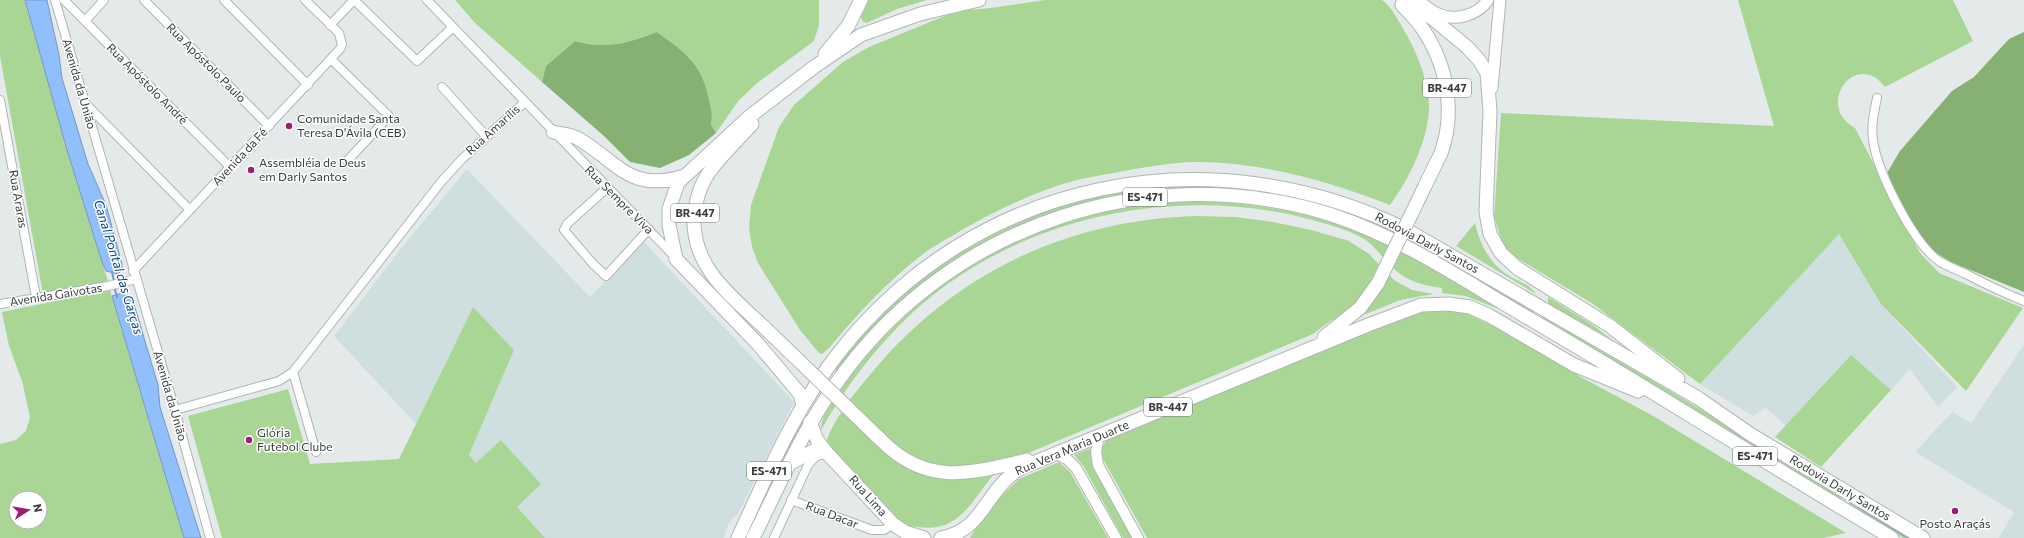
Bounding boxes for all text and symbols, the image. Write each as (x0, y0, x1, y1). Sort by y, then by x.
street label: Rua Apóstolo Paulo (164, 20, 249, 105)
street label: Avenida da União (60, 37, 100, 130)
street label: Rua Apóstolo André (104, 40, 191, 127)
road number: BR-447 (1423, 79, 1471, 97)
street label: Rua Amarílis (462, 101, 522, 157)
place label: Comunidade Santa Teresa D'Ávila (CEB) (297, 111, 406, 139)
marker: Comunidade Santa Teresa D'Ávila (CEB) (284, 121, 294, 131)
street label: Avenida da Fé (209, 124, 270, 188)
place label: Assembléia de Deus em Darly Santos (259, 155, 366, 183)
street label: Rua Sempre Viva (583, 162, 657, 236)
marker: Assembléia de Deus em Darly Santos (246, 165, 256, 175)
street label: Rua Araras (7, 169, 31, 229)
road number: ES-471 (1123, 188, 1167, 206)
water label: Canal Pontal das Garças (91, 198, 147, 336)
road number: BR-447 (671, 204, 719, 222)
street label: Rodovia Darly Santos (1373, 209, 1482, 275)
street label: Avenida Gaivotas (9, 280, 103, 308)
street label: Avenida da União (151, 349, 191, 442)
road number: BR-447 (1144, 398, 1192, 416)
street label: Rua Vera Maria Duarte (1013, 417, 1131, 477)
place label: Glória Futebol Clube (257, 425, 333, 453)
marker: Glória Futebol Clube (244, 435, 254, 445)
road number: ES-471 (1733, 447, 1777, 465)
street label: Rodovia Darly Santos (1787, 451, 1894, 523)
road number: ES-471 (747, 462, 791, 480)
street label: Rua Lima (847, 472, 891, 519)
north arrow (8, 490, 48, 530)
street label: Rua Dacar (804, 498, 861, 531)
text: N (31, 502, 45, 513)
marker: Posto Araçás (1950, 506, 1960, 516)
place label: Posto Araçás (1920, 516, 1990, 530)

